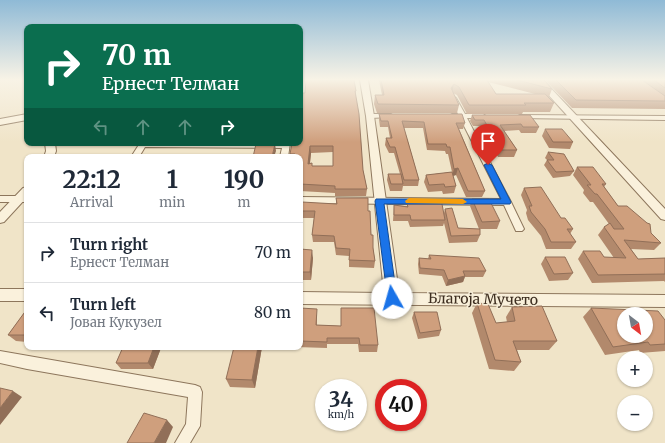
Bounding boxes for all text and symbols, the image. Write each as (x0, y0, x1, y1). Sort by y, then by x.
text: 70 m (102, 37, 171, 73)
icon: right (36, 40, 88, 92)
text: Ернест Телман (102, 72, 239, 95)
icon: left (90, 116, 112, 138)
icon: ahead (132, 116, 154, 138)
icon: ahead (174, 116, 196, 138)
icon: right (216, 116, 238, 138)
pin (471, 124, 505, 165)
icon: arrive (477, 130, 499, 152)
text: 22:12 (63, 164, 121, 195)
text: 1 (167, 164, 178, 195)
text: 190 (224, 164, 264, 195)
text: Arrival (70, 194, 113, 211)
text: min (159, 194, 185, 211)
text: m (238, 194, 250, 211)
text: Turn right (70, 235, 148, 254)
icon: right (36, 242, 58, 264)
text: 70 m (255, 243, 291, 262)
text: Ернест Телман (70, 254, 169, 271)
position arrow (371, 277, 413, 319)
street label: Благоја Мучето (428, 289, 538, 309)
text: Turn left (70, 295, 136, 314)
icon: left (36, 302, 58, 324)
text: 80 m (254, 303, 291, 322)
north arrow (617, 307, 653, 343)
map controls (617, 307, 653, 431)
text: Јован Кукузел (70, 314, 162, 331)
button: + (617, 351, 653, 387)
speed limit sign: 40 (375, 379, 427, 431)
text: 34 (329, 387, 353, 412)
button: − (617, 395, 653, 431)
text: km/h (328, 408, 354, 421)

